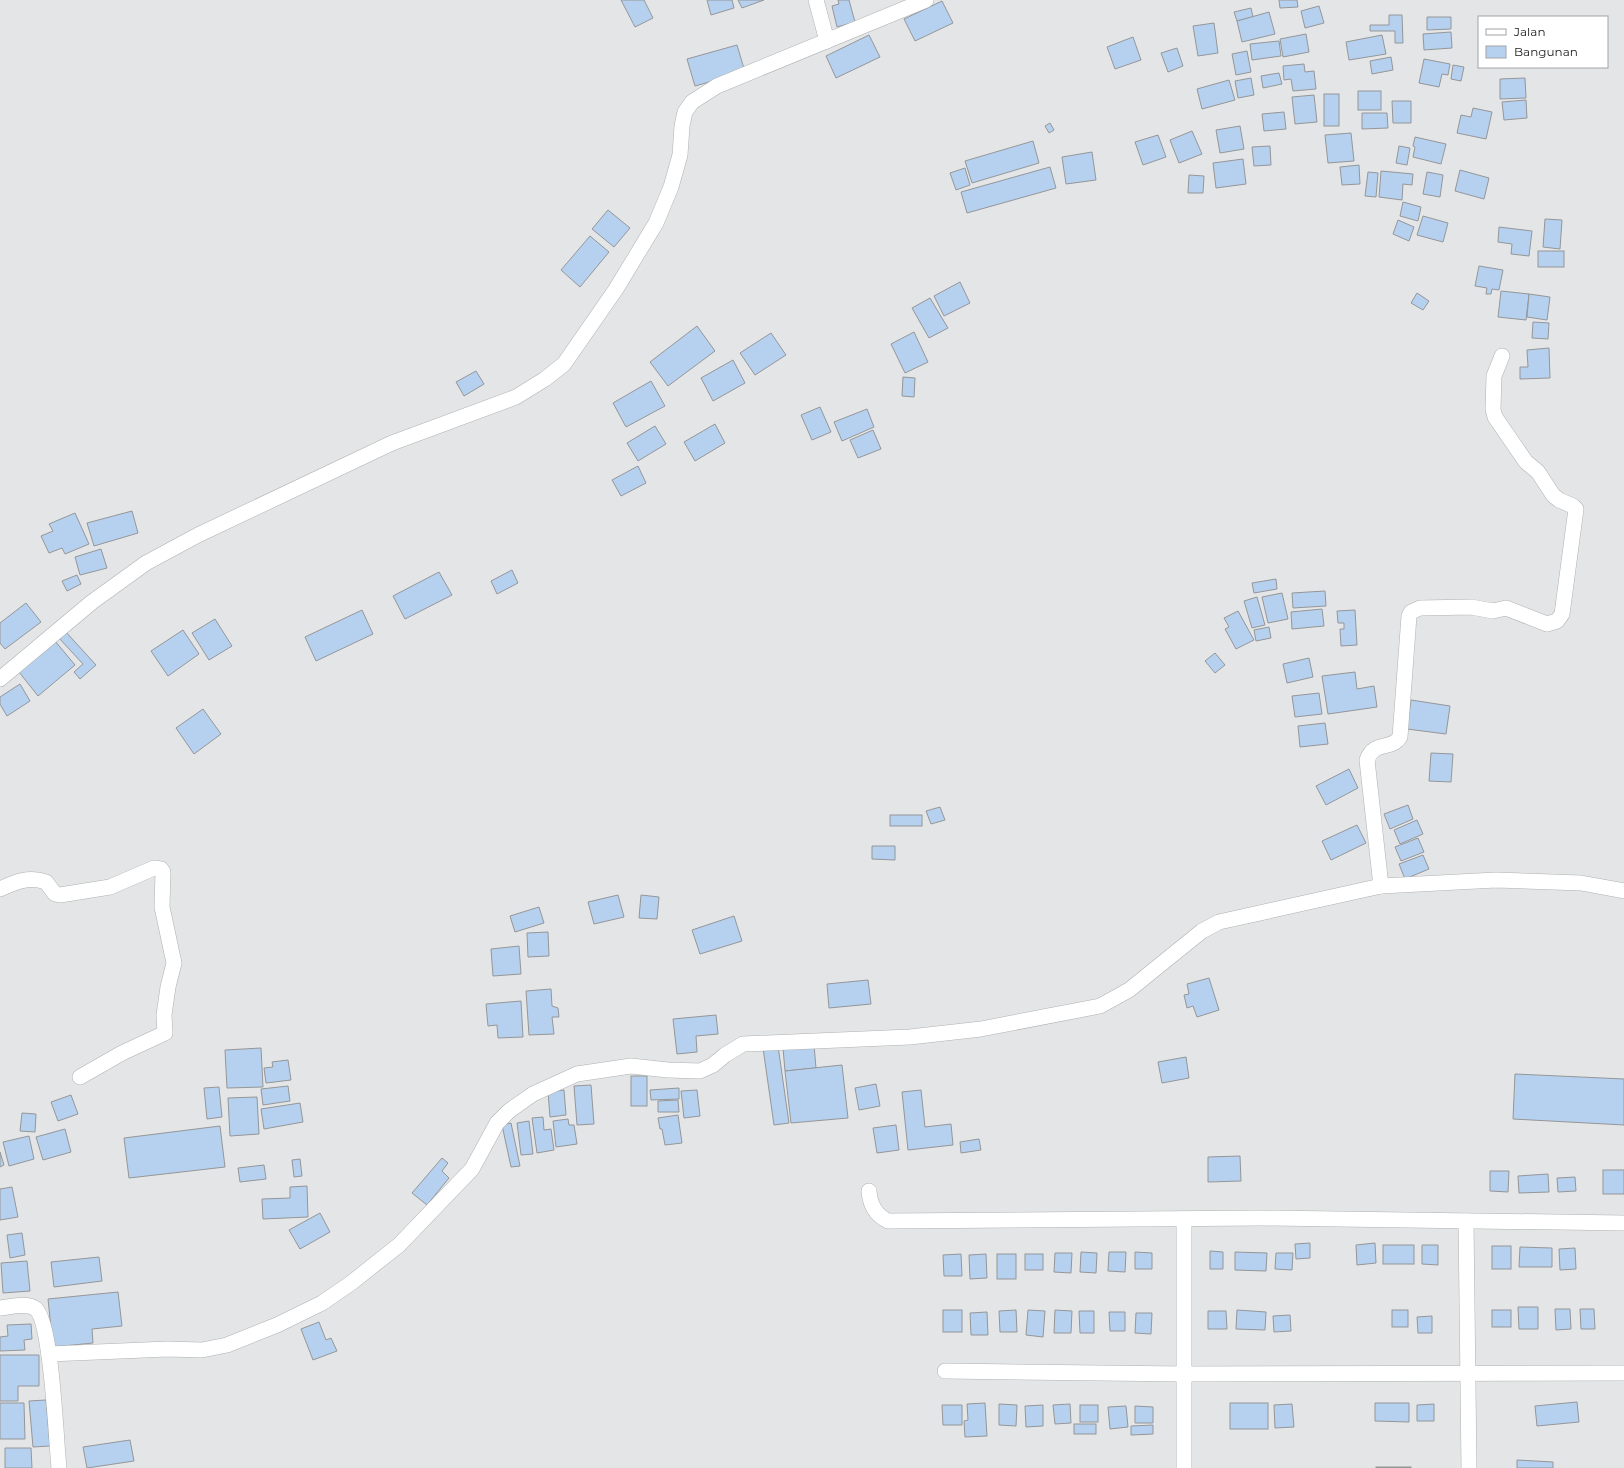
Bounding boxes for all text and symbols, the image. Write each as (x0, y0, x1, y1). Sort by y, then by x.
legend (1478, 16, 1608, 68)
text: Jalan (1513, 24, 1546, 39)
text: Bangunan (1514, 44, 1578, 59)

